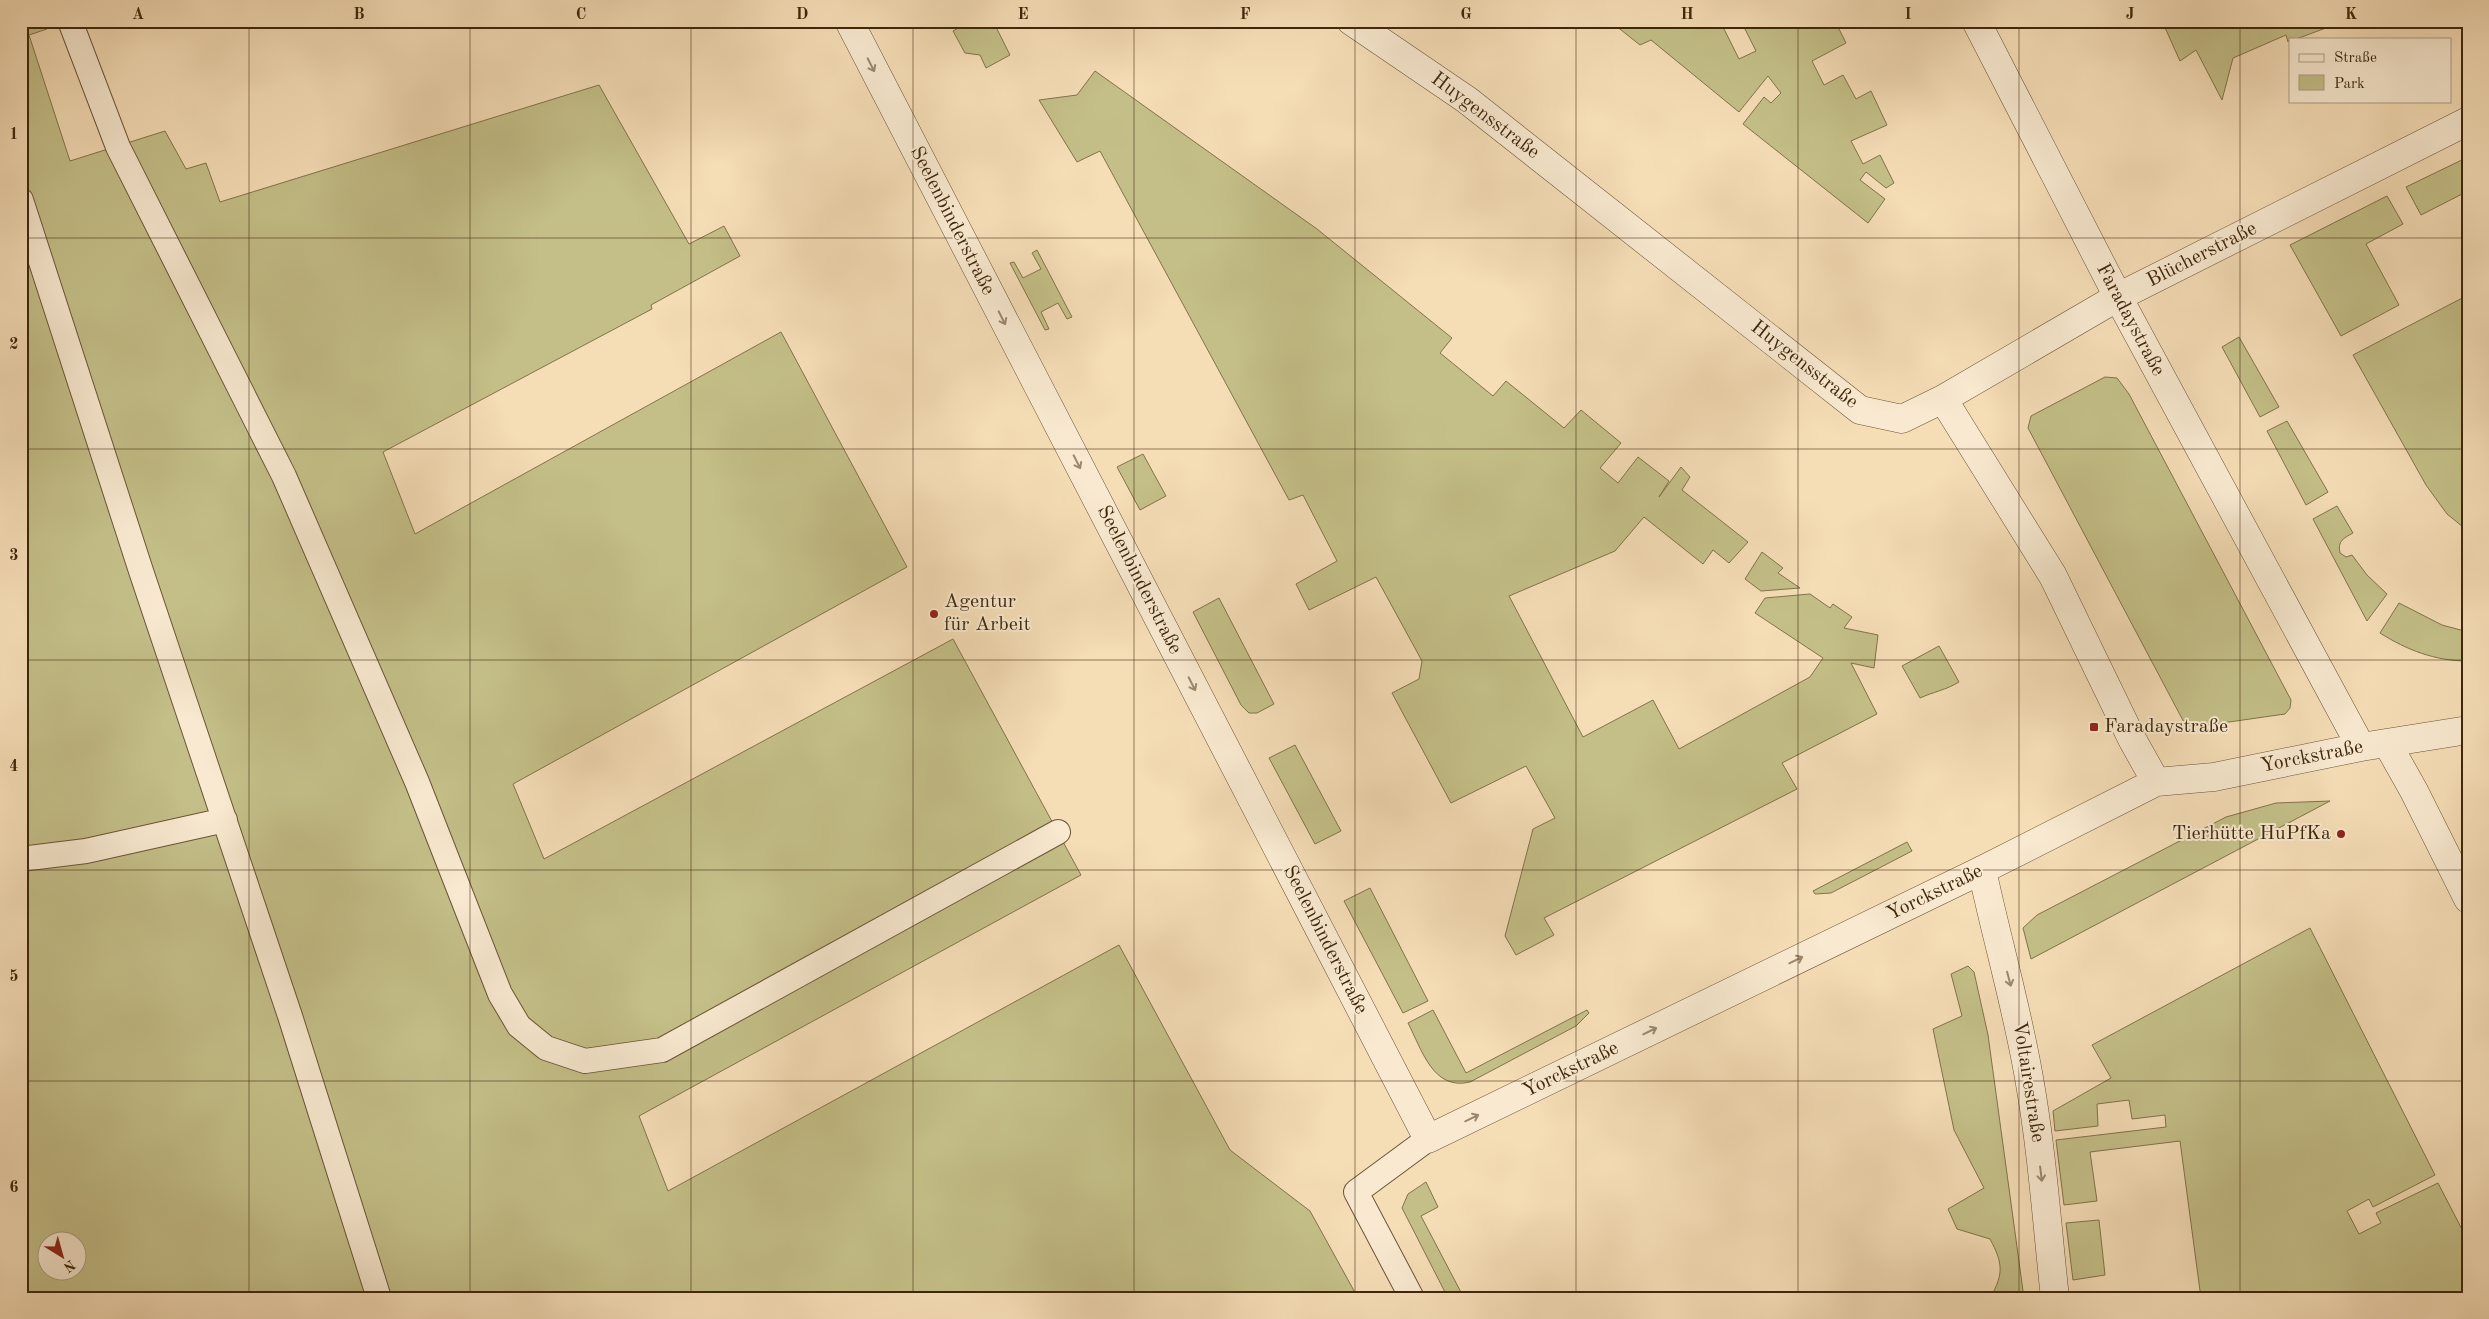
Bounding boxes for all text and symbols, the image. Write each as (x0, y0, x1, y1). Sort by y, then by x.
text: A (132, 7, 144, 23)
text: B (353, 7, 365, 23)
text: C (576, 7, 586, 23)
text: D (796, 7, 808, 23)
text: E (1017, 7, 1029, 23)
text: F (1240, 7, 1251, 23)
text: G (1460, 7, 1472, 23)
text: H (1680, 7, 1694, 23)
text: I (1904, 7, 1912, 23)
text: J (2126, 7, 2135, 23)
text: K (2345, 7, 2357, 23)
legend (2289, 38, 2452, 102)
text: Straße (2334, 51, 2377, 66)
one-way arrow (866, 57, 876, 72)
street label: Huygensstraße (1427, 69, 1543, 163)
text: Park (2334, 77, 2365, 92)
text: 1 (9, 127, 19, 143)
street label: Seelenbinderstraße (906, 143, 998, 299)
street label: Blücherstraße (2144, 219, 2260, 291)
street label: Faradaystraße (2092, 260, 2168, 380)
one-way arrow (998, 310, 1008, 324)
street label: Huygensstraße (1747, 317, 1861, 413)
text: 2 (9, 337, 19, 353)
one-way arrow (1073, 454, 1082, 469)
street label: Seelenbinderstraße (1093, 502, 1185, 658)
text: 3 (9, 548, 19, 564)
place label: Agentur für Arbeit (944, 592, 1030, 635)
marker: Agentur für Arbeit (928, 608, 940, 620)
one-way arrow (1188, 676, 1197, 691)
place label: Faradaystraße (2104, 717, 2228, 737)
marker: Faradaystraße (2088, 721, 2100, 733)
street label: Yorckstraße (2259, 737, 2365, 777)
text: 4 (9, 759, 19, 775)
place label: Tierhütte HuPfKa (2172, 824, 2331, 844)
marker: Tierhütte HuPfKa (2335, 828, 2347, 840)
street label: Yorckstraße (1884, 861, 1986, 925)
street label: Seelenbinderstraße (1279, 862, 1371, 1018)
one-way arrow (1788, 955, 1803, 964)
text: 5 (9, 969, 19, 985)
one-way arrow (2005, 971, 2014, 987)
street label: Voltairestraße (2009, 1020, 2047, 1144)
one-way arrow (1642, 1026, 1657, 1036)
street label: Yorckstraße (1520, 1038, 1622, 1102)
one-way arrow (1464, 1113, 1479, 1122)
one-way arrow (2036, 1166, 2046, 1182)
text: 6 (9, 1180, 19, 1196)
north arrow (38, 1232, 88, 1282)
text: N (60, 1257, 78, 1275)

